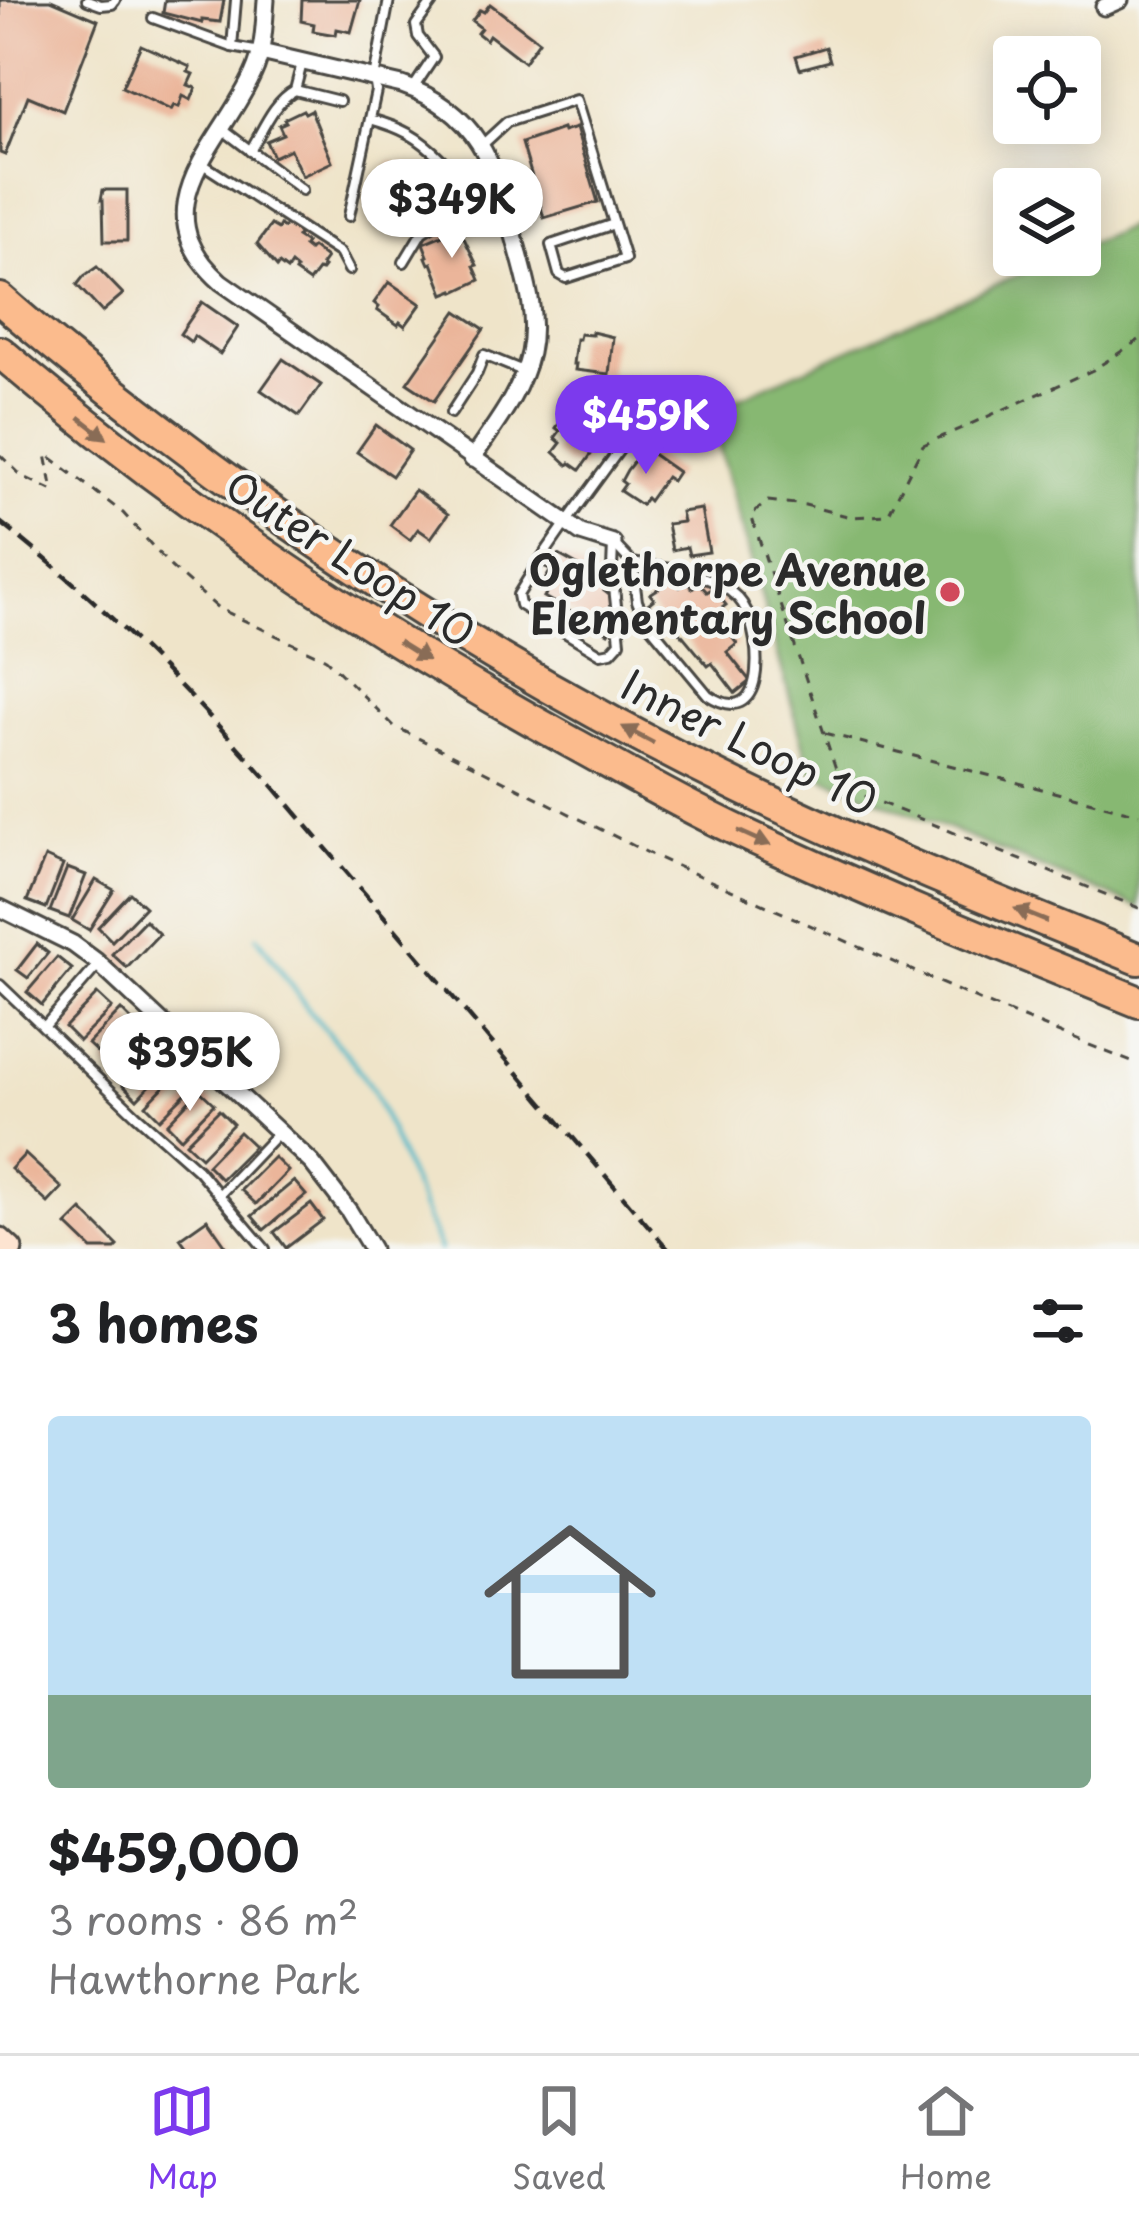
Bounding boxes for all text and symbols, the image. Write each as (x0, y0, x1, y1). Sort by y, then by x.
map controls (993, 36, 1101, 276)
button: locate (993, 36, 1101, 144)
pin: $349K (368, 159, 536, 261)
text: $349K (388, 168, 516, 227)
button: layers (993, 168, 1101, 276)
pin: $459K (562, 375, 730, 477)
text: $459K (582, 384, 710, 443)
one-way arrow (78, 415, 109, 439)
street label: Outer Loop 10 (214, 453, 488, 661)
place label: Oglethorpe Avenue Elementary School (529, 537, 926, 648)
marker: Oglethorpe Avenue Elementary School (937, 579, 963, 605)
one-way arrow (396, 640, 430, 661)
street label: Inner Loop 10 (611, 652, 889, 830)
one-way arrow (620, 725, 655, 746)
one-way arrow (737, 829, 772, 849)
one-way arrow (1012, 905, 1048, 924)
pin: $395K (106, 1012, 274, 1114)
text: $395K (127, 1021, 253, 1080)
text: 3 homes (48, 1283, 259, 1360)
icon: filters (1025, 1288, 1091, 1354)
icon: home (462, 1494, 678, 1710)
text: $459,000 (48, 1812, 300, 1889)
text: 3 rooms · 86 m² (48, 1889, 358, 1948)
text: Hawthorne Park (48, 1948, 360, 2007)
tab: Map (147, 2078, 218, 2200)
tab: Saved (512, 2078, 606, 2200)
tab: Home (900, 2078, 992, 2200)

